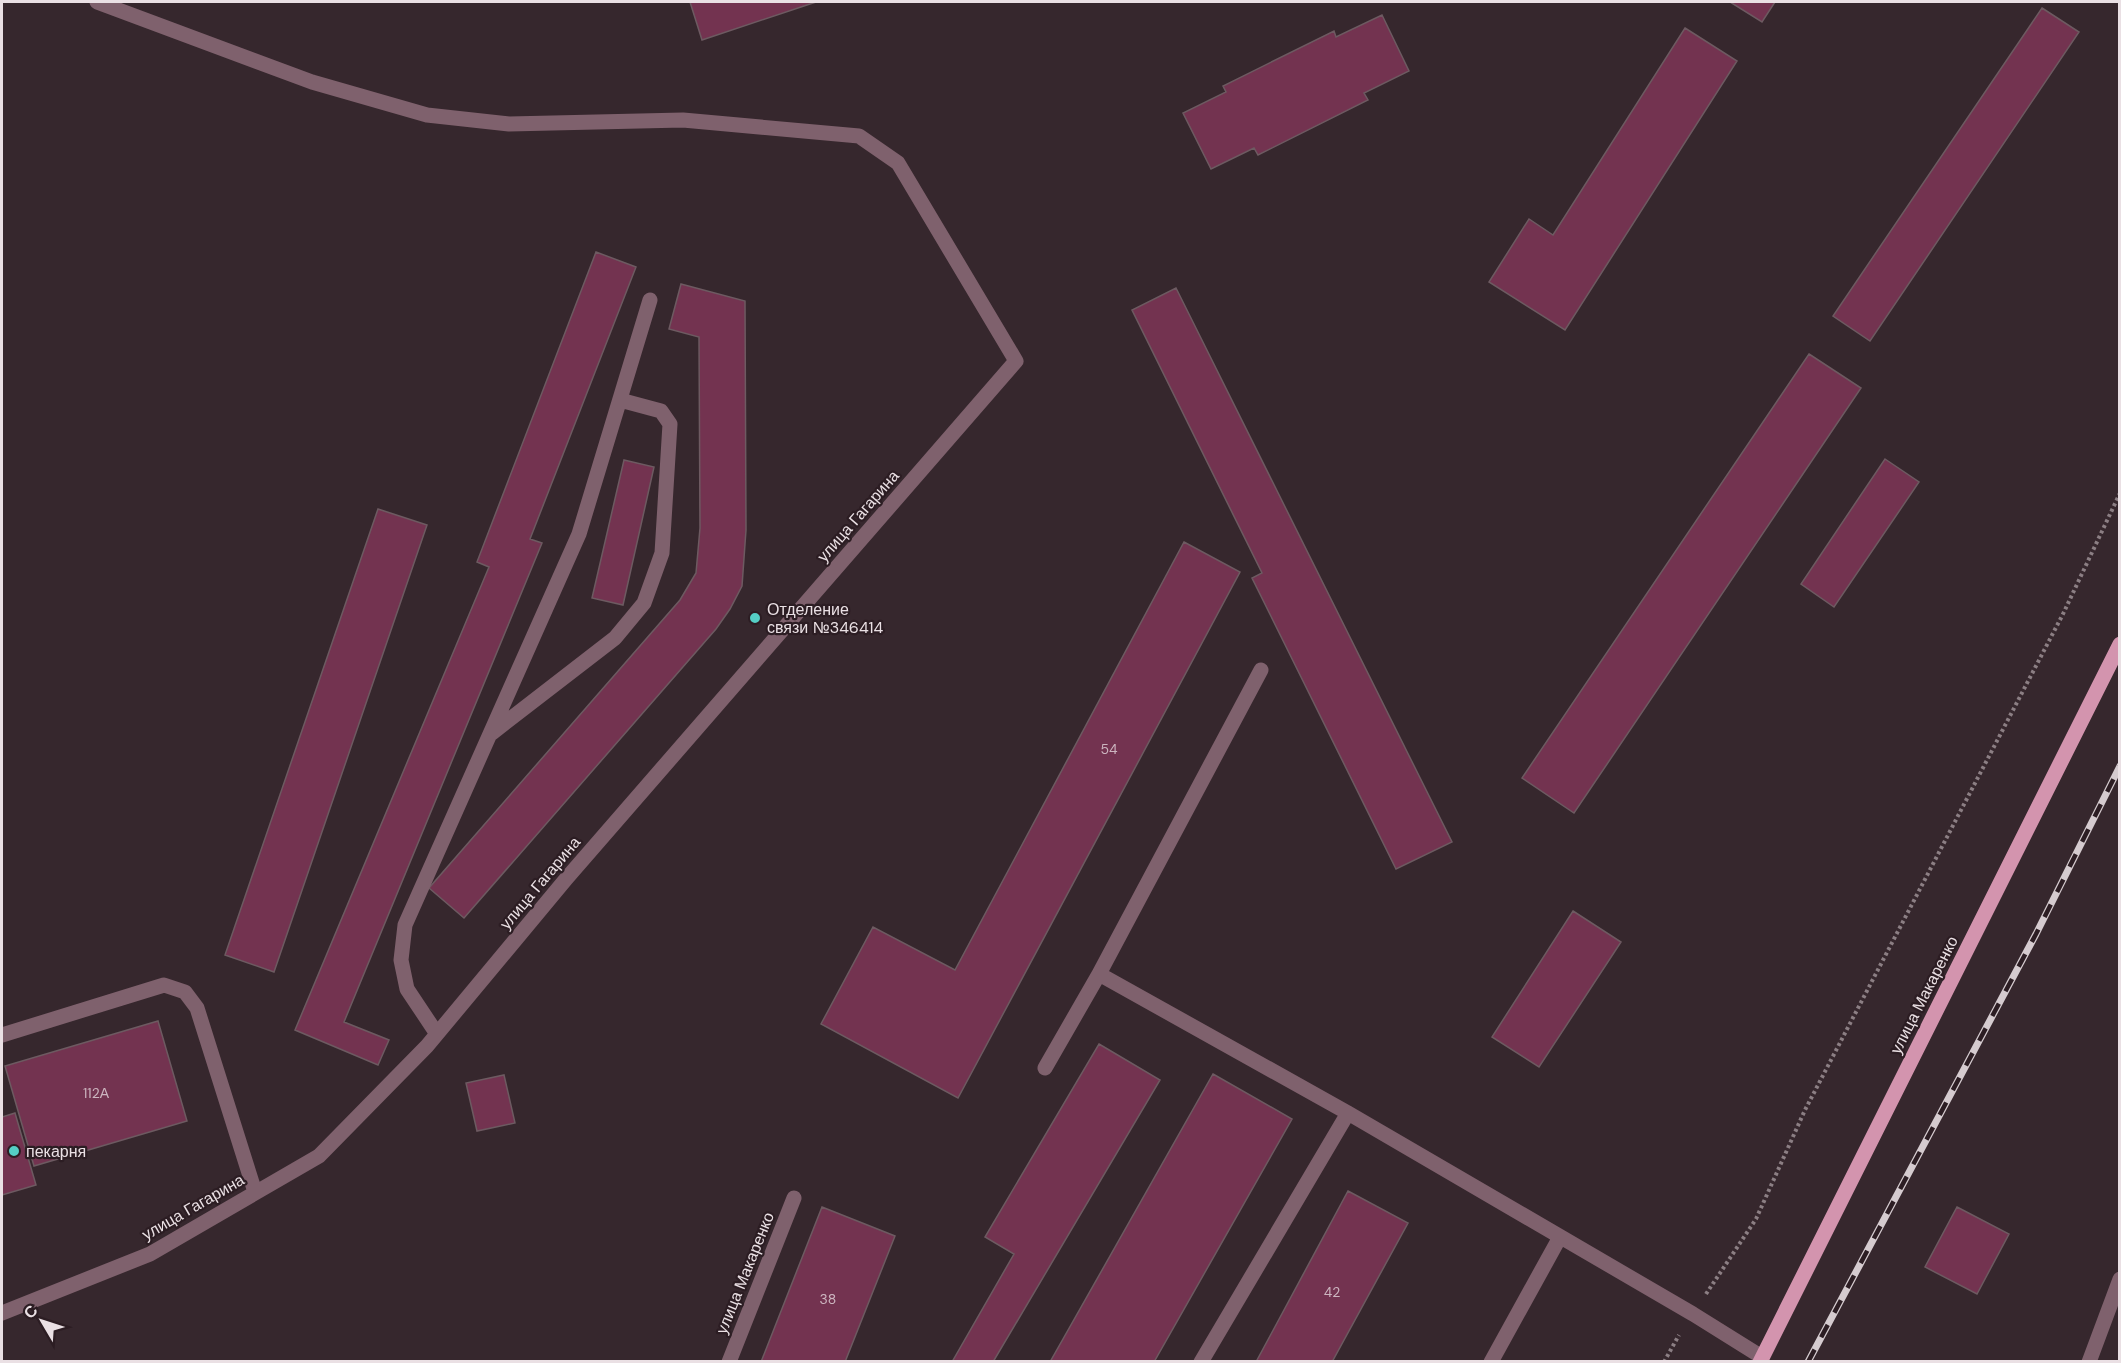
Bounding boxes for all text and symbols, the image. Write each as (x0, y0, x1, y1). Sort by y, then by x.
street label: улица Гагарина (812, 466, 904, 566)
place label: Отделение связи №346414 (767, 599, 884, 638)
marker: Отделение связи №346414 (748, 611, 762, 625)
house number: 54 (1100, 740, 1118, 758)
street label: улица Гагарина (495, 832, 585, 934)
street label: улица Макаренко (1885, 932, 1963, 1058)
house number: 112А (83, 1084, 110, 1102)
place label: пекарня (26, 1141, 86, 1162)
marker: пекарня (7, 1144, 21, 1158)
street label: улица Гагарина (138, 1169, 248, 1245)
street label: улица Макаренко (711, 1209, 779, 1337)
house number: 42 (1324, 1283, 1340, 1301)
house number: 38 (820, 1290, 836, 1308)
north arrow (12, 1291, 72, 1351)
text: С (19, 1300, 43, 1323)

